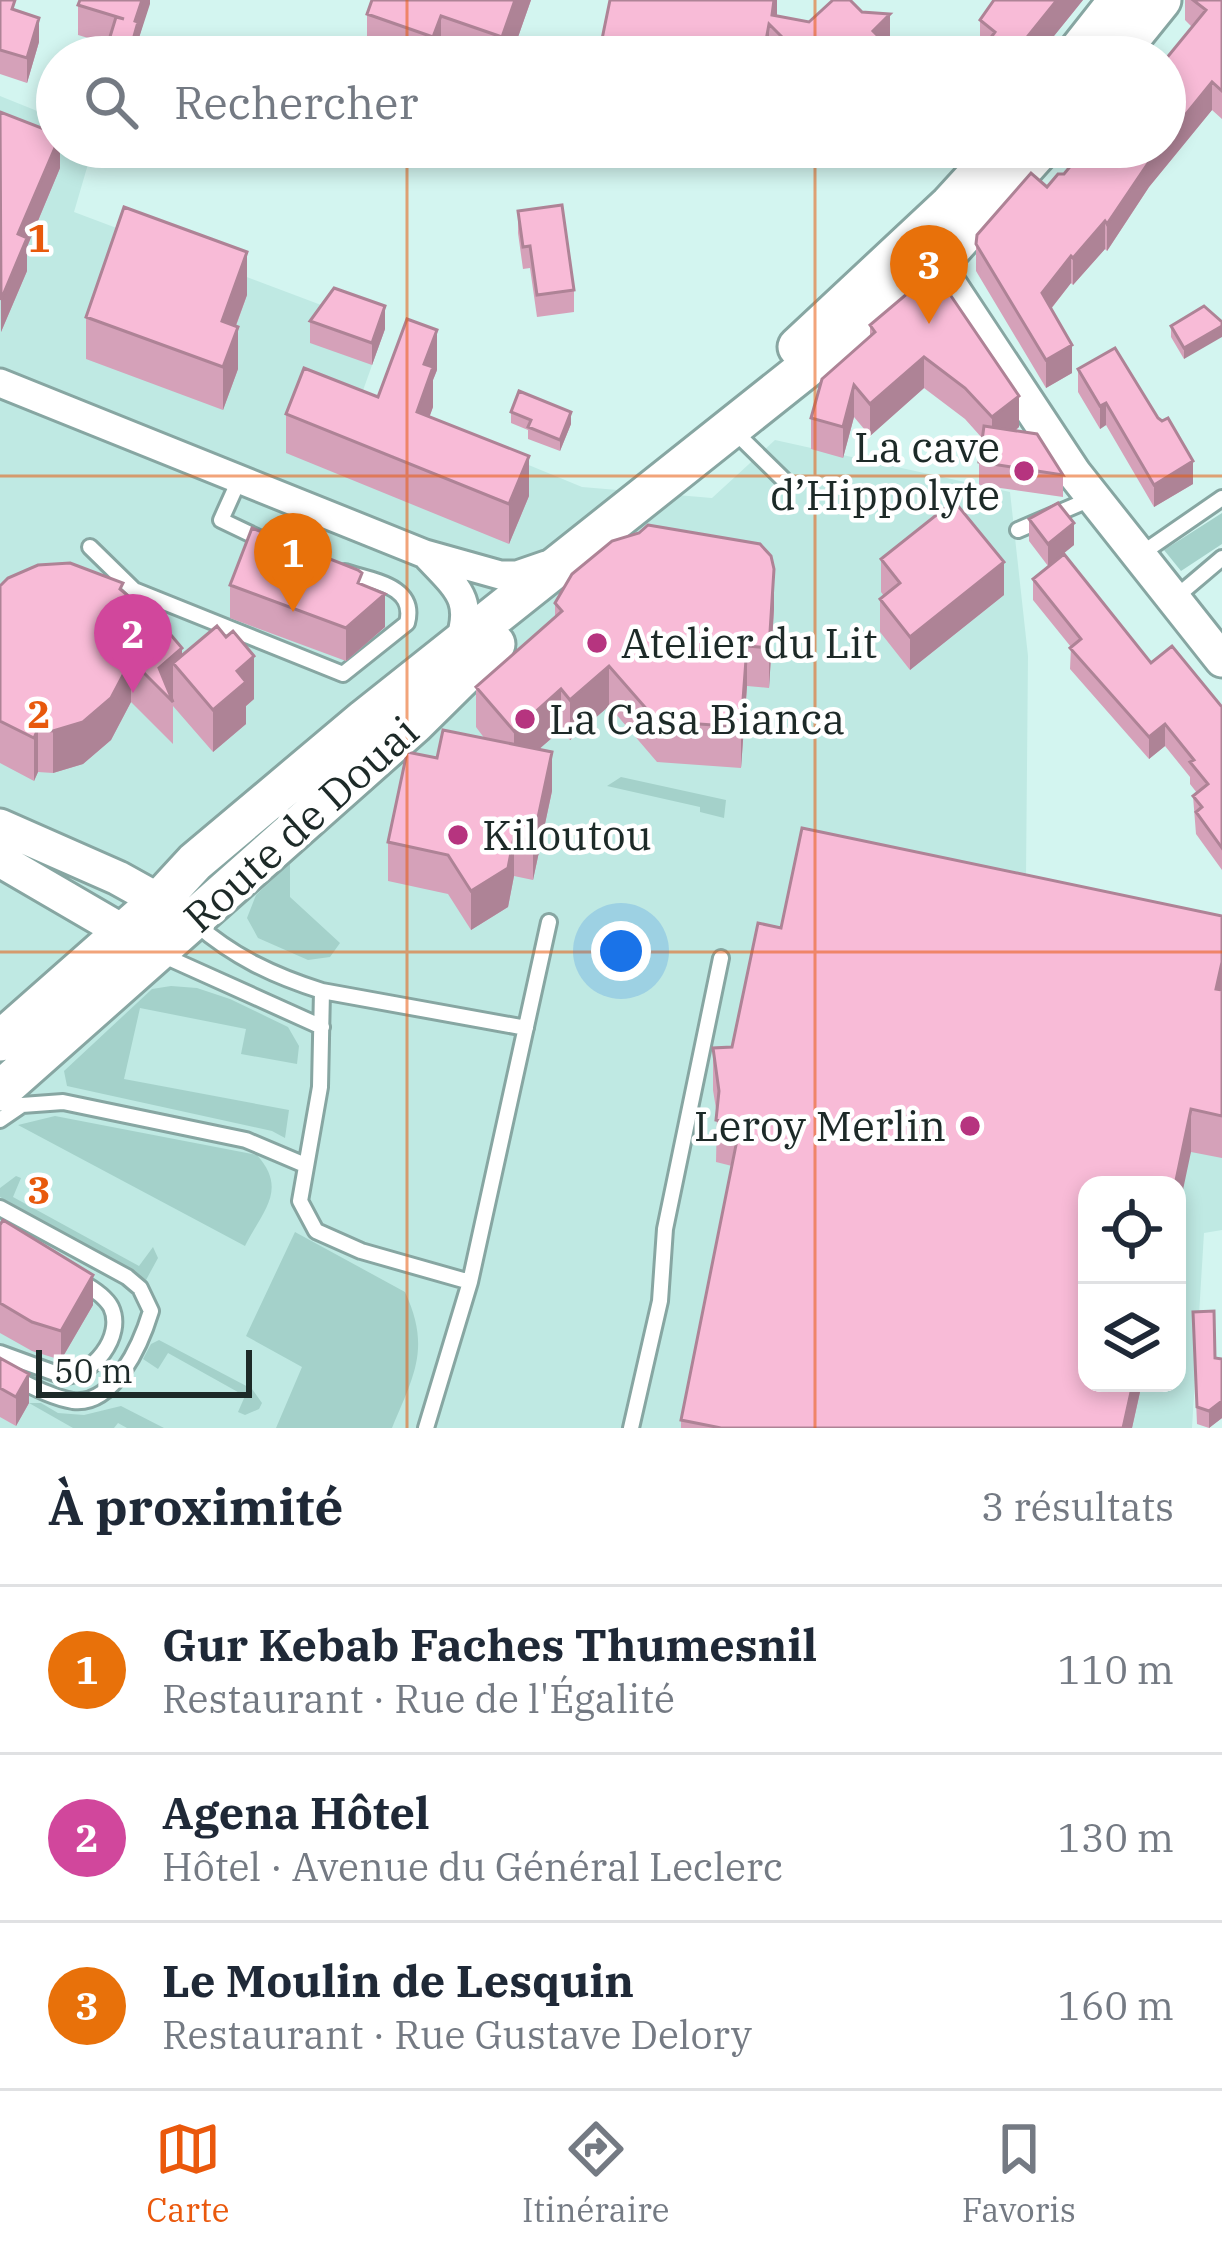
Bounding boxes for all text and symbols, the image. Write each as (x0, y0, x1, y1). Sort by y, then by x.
search box (36, 36, 1186, 168)
icon: search (78, 69, 144, 135)
text: Rechercher (174, 73, 418, 131)
text: 1 (27, 212, 51, 263)
pin: 3 (890, 225, 968, 324)
place label: La cave d’Hippolyte (770, 419, 1000, 522)
marker: La cave d’Hippolyte (1011, 458, 1037, 484)
pin: 1 (254, 513, 332, 612)
pin: 2 (94, 594, 172, 693)
place label: Atelier du Lit (621, 615, 878, 670)
marker: Atelier du Lit (584, 630, 610, 656)
text: 2 (27, 688, 51, 739)
place label: La Casa Bianca (549, 691, 845, 746)
street label: Route de Douai (172, 704, 430, 944)
marker: La Casa Bianca (512, 706, 538, 732)
place label: Kiloutou (482, 807, 652, 862)
marker: Kiloutou (445, 822, 471, 848)
your location (591, 921, 651, 981)
place label: Leroy Merlin (694, 1098, 946, 1153)
marker: Leroy Merlin (957, 1113, 983, 1139)
text: 3 (27, 1164, 51, 1215)
map controls (1078, 1176, 1186, 1392)
button: locate (1078, 1176, 1186, 1284)
button: layers (1078, 1284, 1186, 1392)
scale bar (36, 1344, 252, 1397)
text: 50 m (54, 1349, 133, 1392)
text: À proximité (48, 1473, 343, 1539)
text: 3 résultats (981, 1481, 1174, 1532)
text: Gur Kebab Faches Thumesnil (162, 1615, 817, 1673)
text: 1 (75, 1644, 99, 1695)
text: 110 m (1058, 1644, 1174, 1695)
text: Restaurant · Rue de l'Égalité (162, 1673, 675, 1724)
text: Agena Hôtel (162, 1783, 430, 1841)
text: 2 (75, 1812, 99, 1863)
text: 130 m (1058, 1812, 1174, 1863)
text: Hôtel · Avenue du Général Leclerc (162, 1841, 783, 1892)
text: Le Moulin de Lesquin (162, 1951, 634, 2009)
text: 3 (75, 1980, 99, 2031)
text: 160 m (1058, 1980, 1174, 2031)
text: Restaurant · Rue Gustave Delory (162, 2009, 752, 2060)
tab: Carte (146, 2116, 230, 2231)
tab: Itinéraire (522, 2116, 670, 2231)
tab: Favoris (962, 2116, 1076, 2231)

